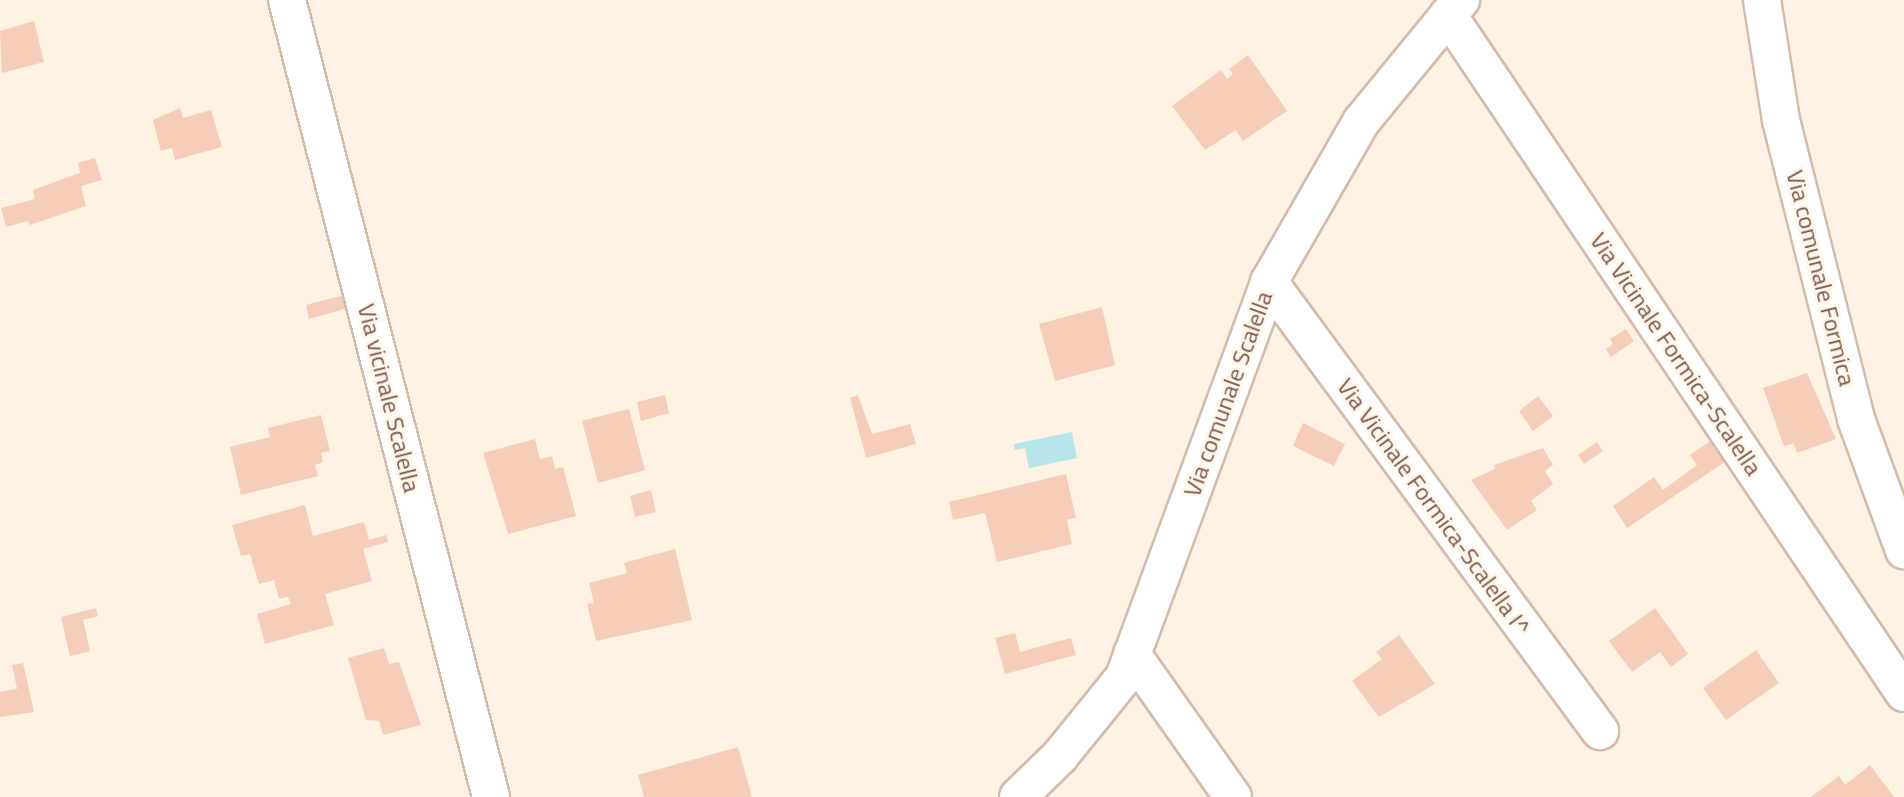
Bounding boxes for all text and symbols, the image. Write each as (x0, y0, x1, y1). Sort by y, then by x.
street label: Via comunale Formica (1780, 167, 1862, 389)
street label: Via Vicinale Formica-Scalella (1584, 227, 1768, 481)
street label: Via comunale Scalella (1177, 287, 1279, 501)
street label: Via vicinale Scalella (352, 301, 426, 495)
street label: Via Vicinale Formica-Scalella I^ (1331, 373, 1537, 641)

